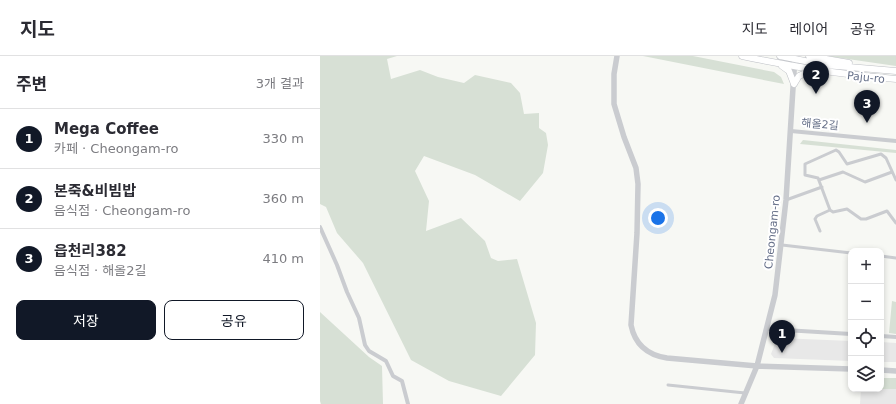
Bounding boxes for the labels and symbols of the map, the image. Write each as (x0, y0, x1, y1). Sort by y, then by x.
pin: 2 (803, 61, 829, 94)
street label: Paju-ro (846, 69, 886, 86)
pin: 3 (854, 90, 880, 123)
street label: 해올2길 (801, 116, 839, 133)
street label: Cheongam-ro (762, 194, 783, 270)
your location (648, 208, 668, 228)
pin: 1 (769, 320, 795, 353)

